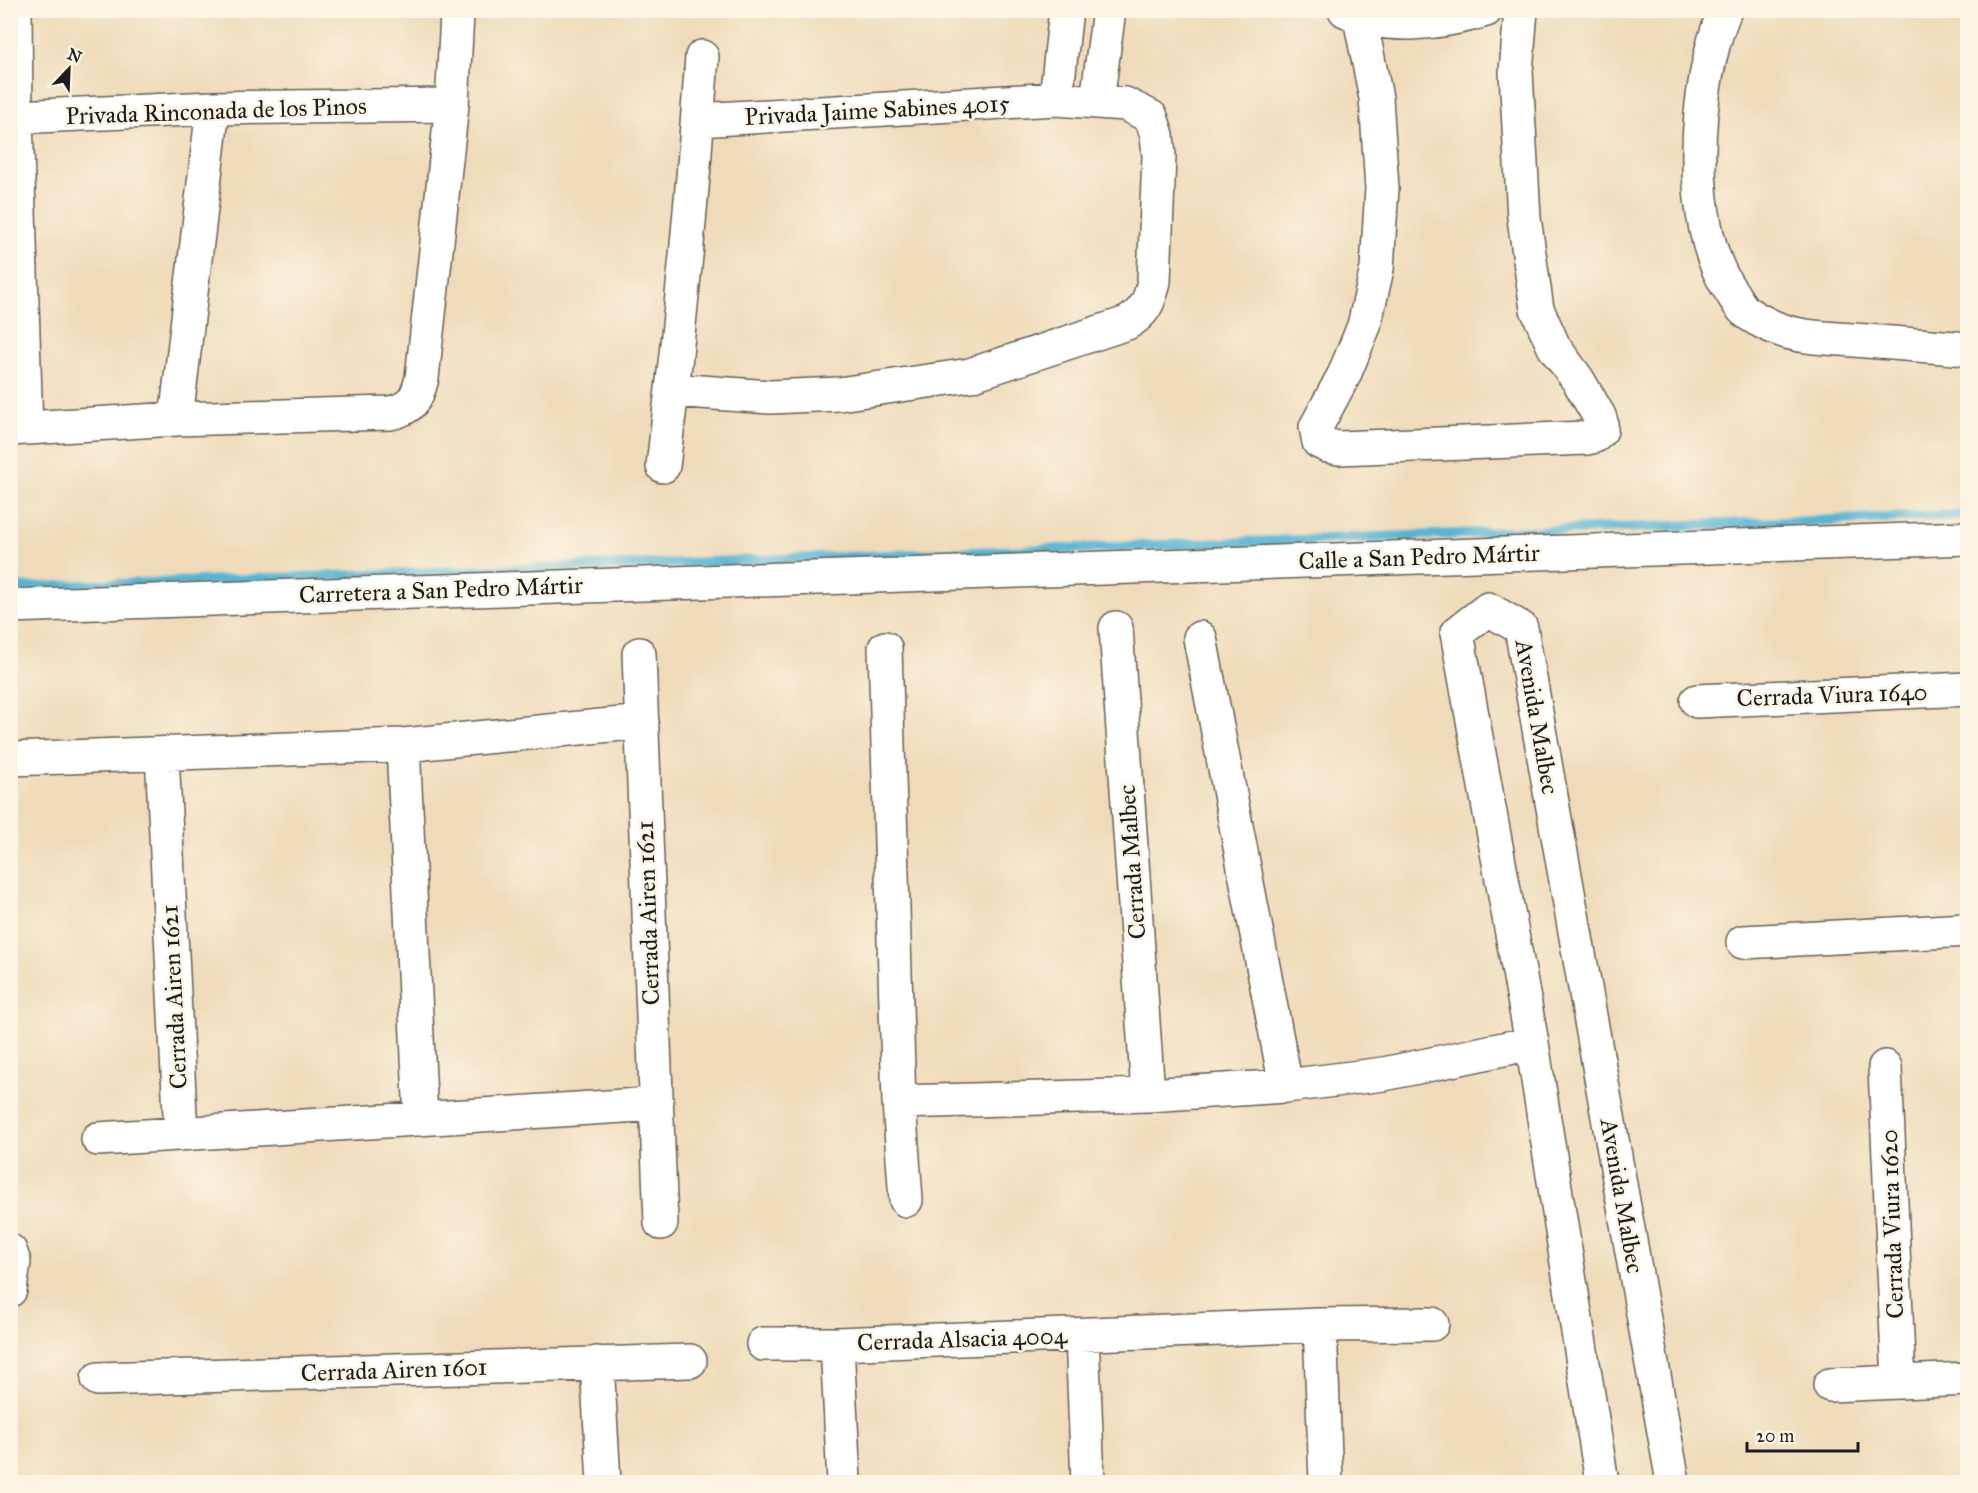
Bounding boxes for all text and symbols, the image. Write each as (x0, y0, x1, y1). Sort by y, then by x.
north arrow (39, 39, 99, 99)
text: N (65, 44, 85, 67)
street label: Privada Jaime Sabines 4015 (744, 88, 1010, 132)
street label: Privada Rinconada de los Pinos (65, 91, 367, 131)
street label: Calle a San Pedro Mártir (1298, 538, 1540, 576)
street label: Carretera a San Pedro Mártir (299, 570, 583, 610)
street label: Avenida Malbec (1508, 636, 1565, 797)
street label: Cerrada Viura 1640 (1736, 677, 1928, 713)
street label: Cerrada Malbec (1112, 784, 1152, 940)
street label: Cerrada Airen 1621 (630, 820, 666, 1006)
street label: Cerrada Airen 1621 (154, 904, 194, 1090)
street label: Avenida Malbec (1593, 1115, 1650, 1276)
street label: Cerrada Viura 1620 (1874, 1129, 1910, 1319)
street label: Cerrada Alsacia 4004 (856, 1320, 1068, 1358)
street label: Cerrada Airen 1601 (300, 1352, 488, 1388)
scale bar (1747, 1415, 1858, 1453)
text: 20 m (1756, 1425, 1794, 1447)

